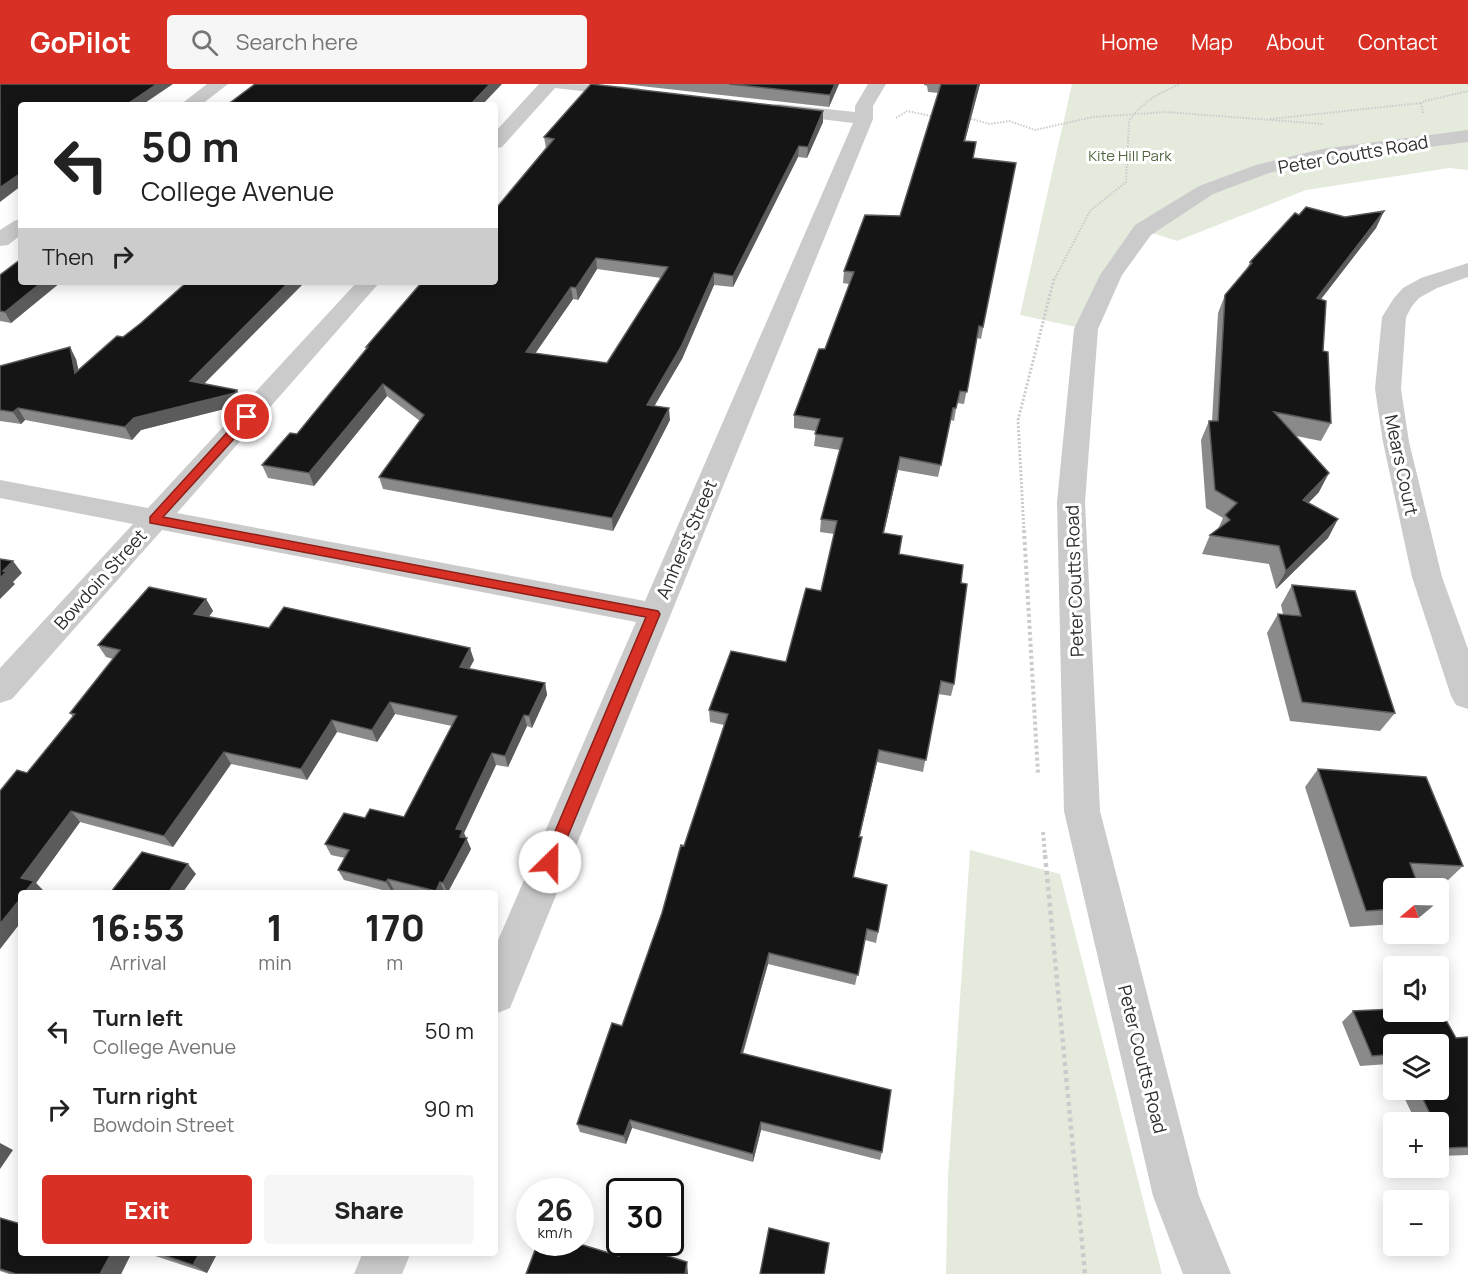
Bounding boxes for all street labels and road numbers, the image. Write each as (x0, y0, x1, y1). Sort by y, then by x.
street label: Peter Coutts Road (1276, 129, 1430, 179)
street label: Mears Court (1380, 412, 1424, 518)
street label: Amherst Street (650, 476, 722, 602)
street label: Peter Coutts Road (1059, 505, 1089, 657)
street label: Bowdoin Street (48, 524, 152, 634)
street label: Peter Coutts Road (1113, 982, 1173, 1136)

